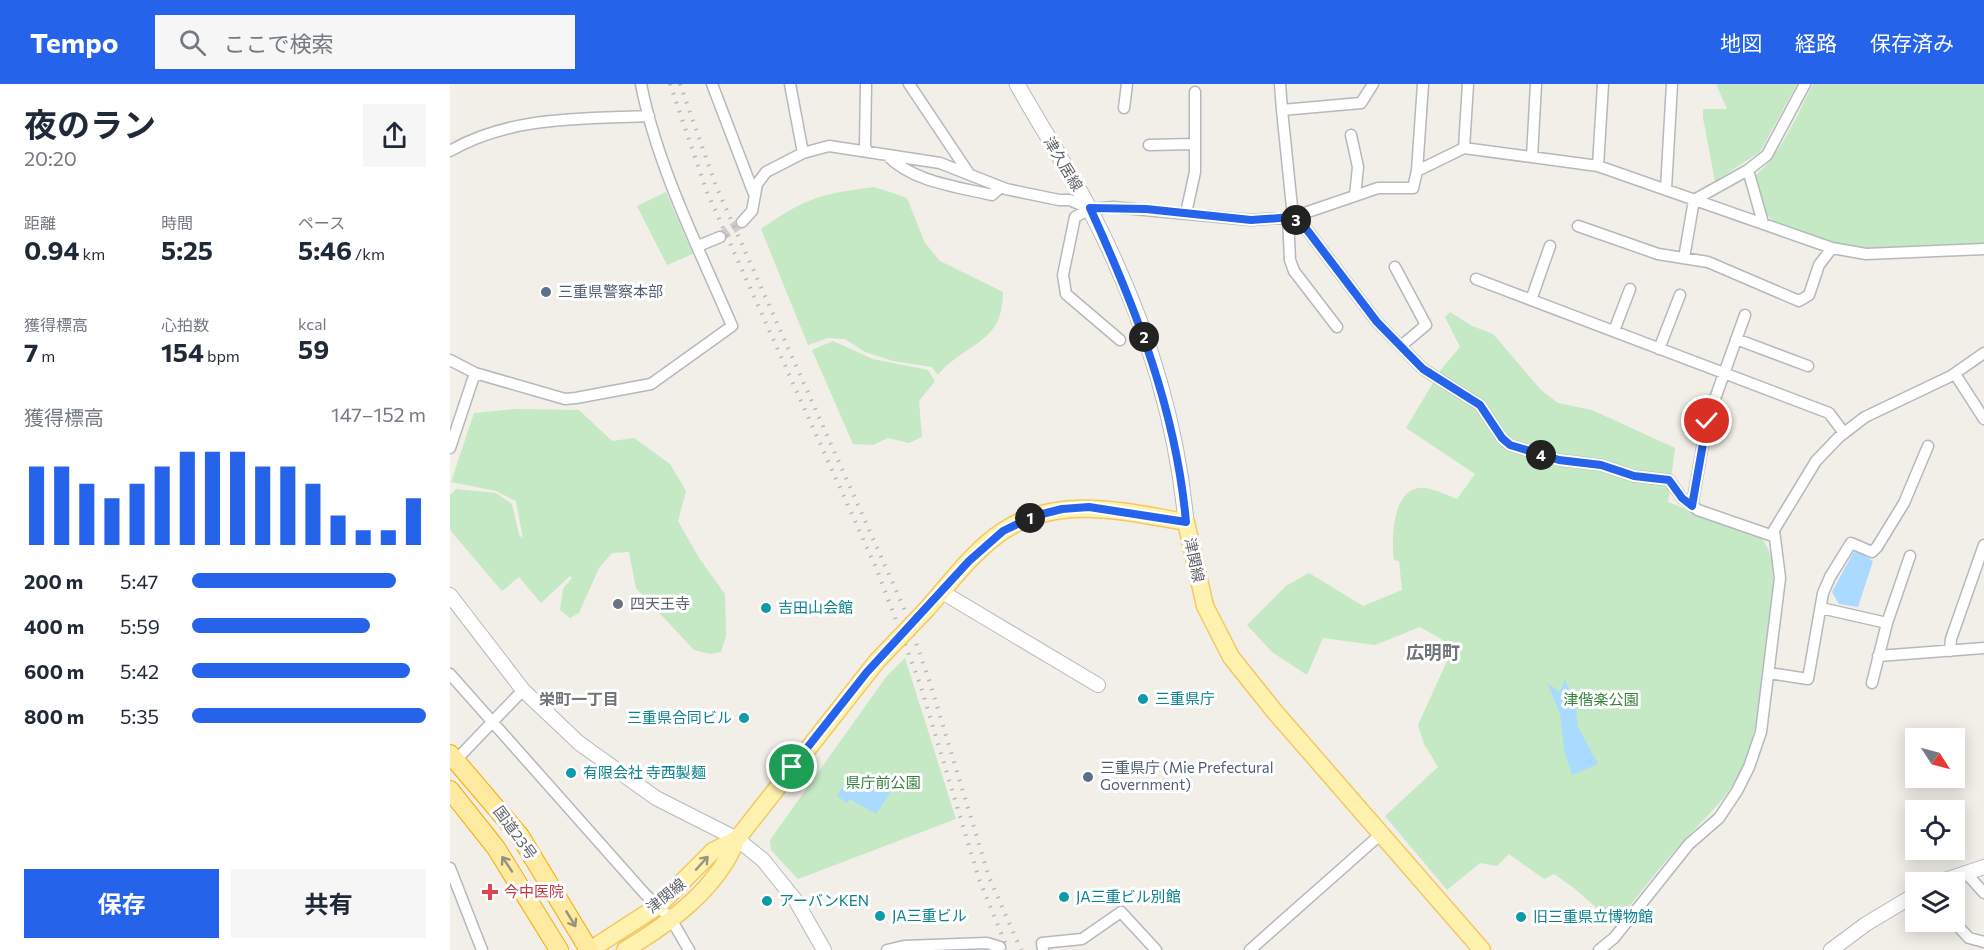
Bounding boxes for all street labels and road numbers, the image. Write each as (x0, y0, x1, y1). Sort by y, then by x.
street label: 津久居線 (1041, 133, 1087, 194)
street label: 津関線 (1181, 536, 1208, 584)
street label: 国道23号 (490, 802, 541, 863)
street label: 津関線 (642, 874, 689, 916)

